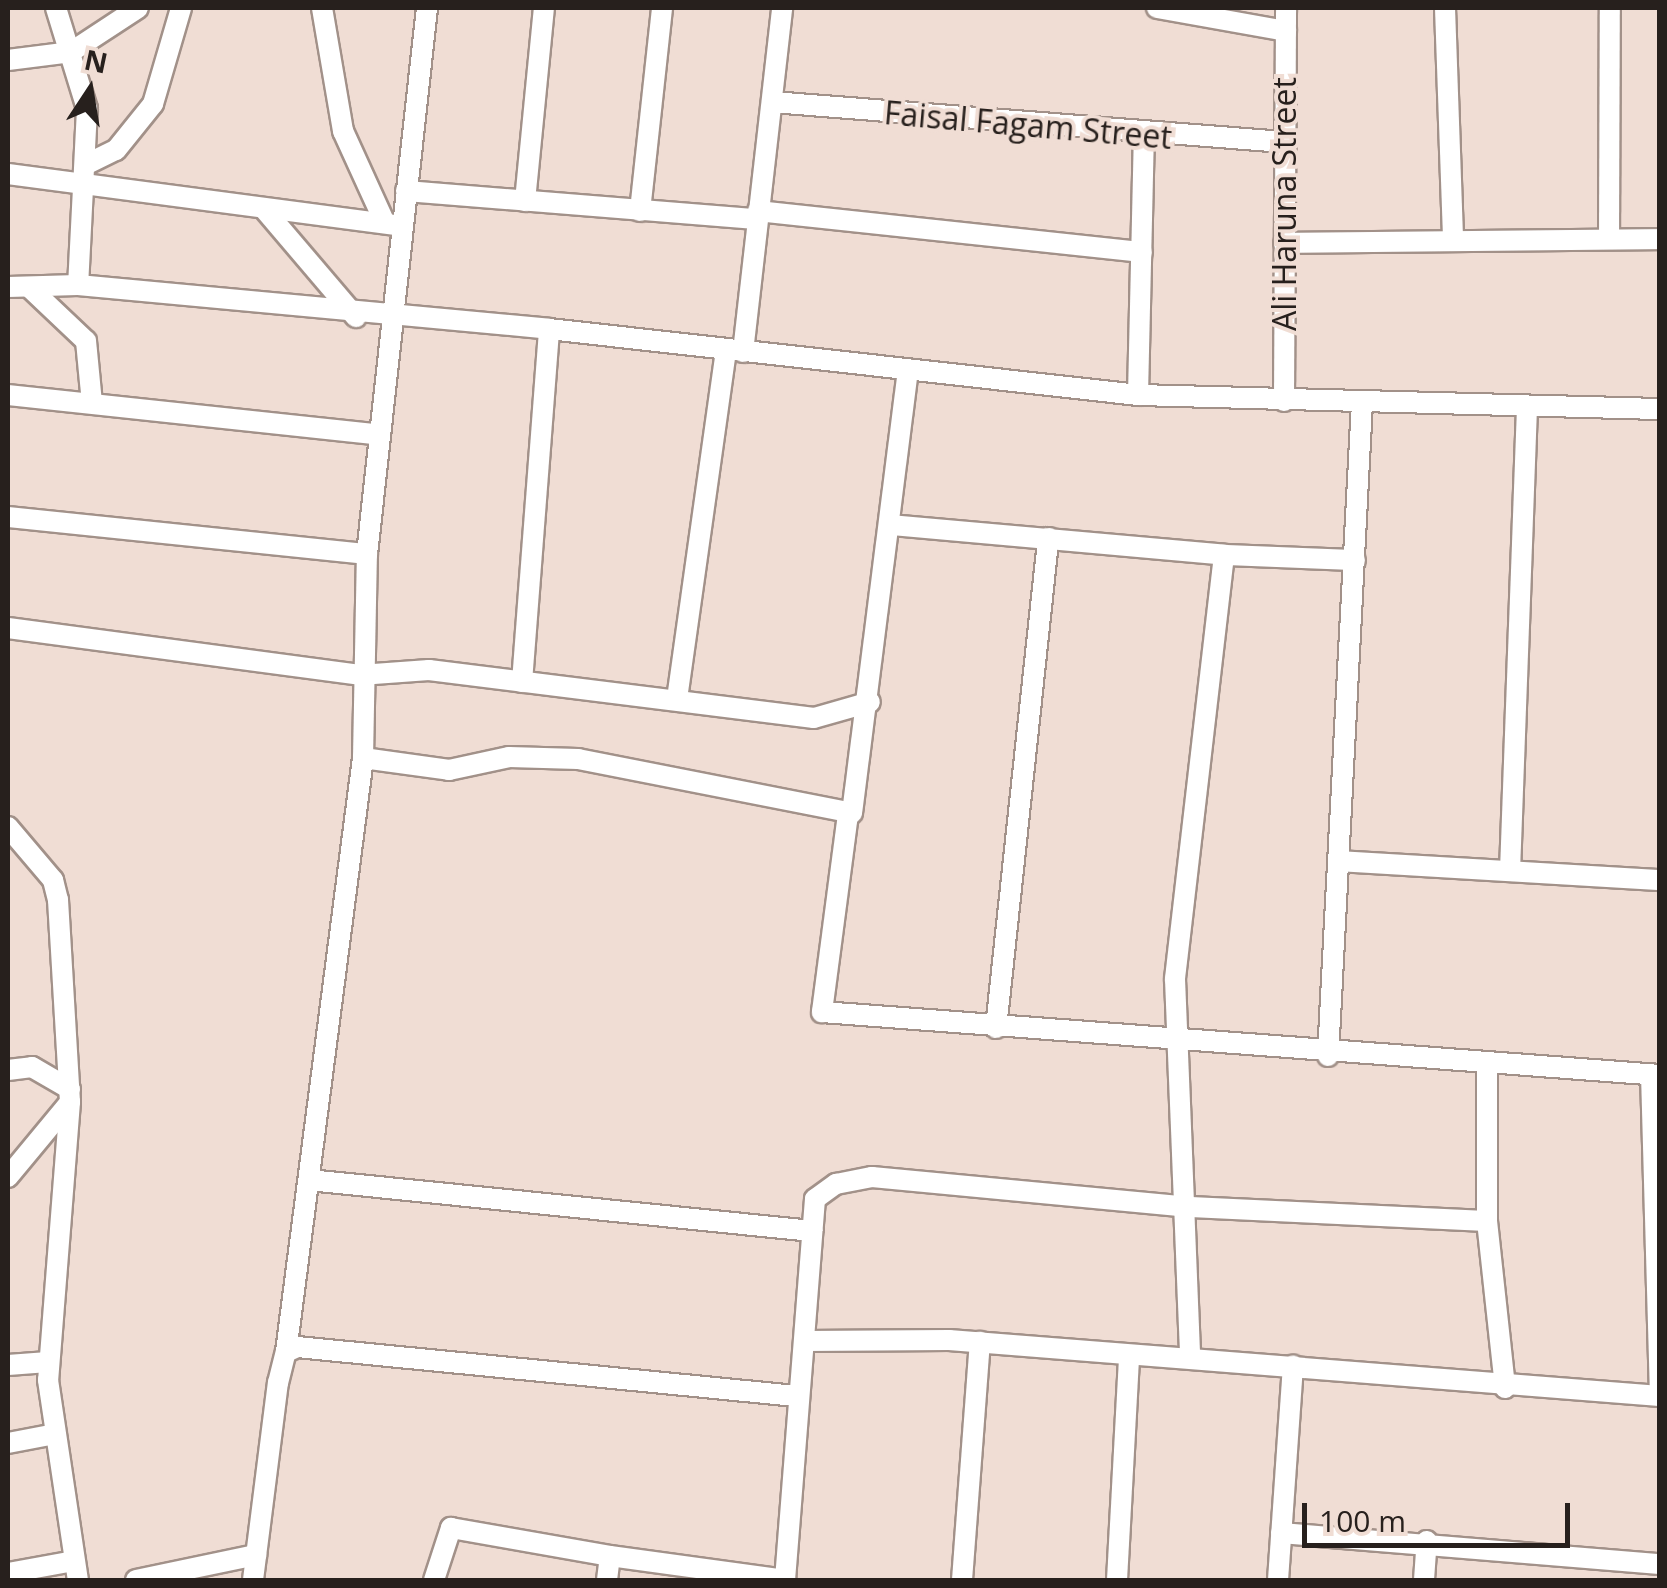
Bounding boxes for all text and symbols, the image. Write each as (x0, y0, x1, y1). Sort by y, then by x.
north arrow (40, 40, 140, 140)
text: N (81, 40, 111, 82)
street label: Ali Haruna Street (1265, 77, 1303, 331)
street label: Faisal Fagam Street (883, 93, 1173, 157)
scale bar (1307, 1483, 1574, 1545)
text: 100 m (1319, 1500, 1406, 1541)

